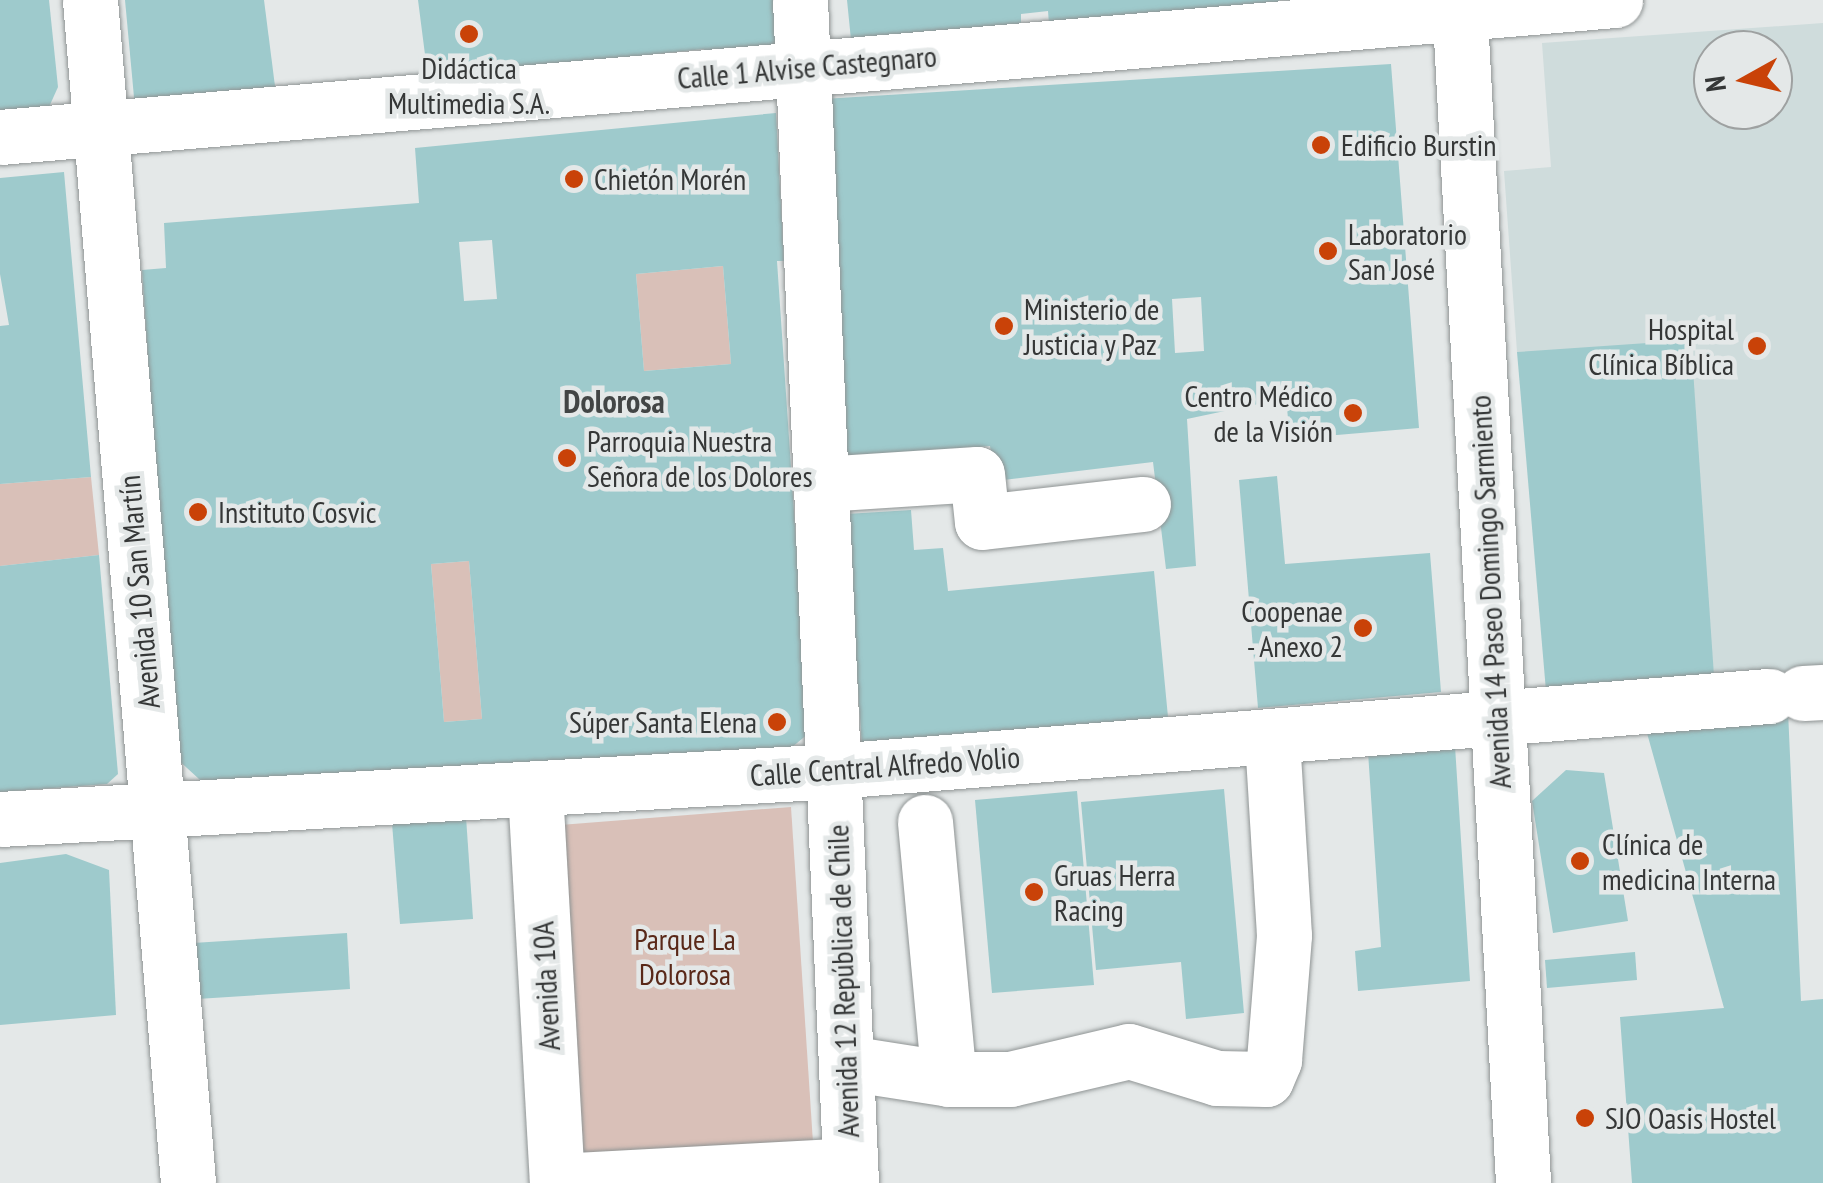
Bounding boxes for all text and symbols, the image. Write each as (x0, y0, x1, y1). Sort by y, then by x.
marker: Didáctica Multimedia S.A. (458, 23, 480, 45)
north arrow (1693, 30, 1793, 130)
street label: Calle 1 Alvise Castegnaro (675, 38, 939, 96)
place label: Didáctica Multimedia S.A. (388, 50, 550, 120)
text: N (1695, 74, 1734, 94)
place label: Edificio Burstin (1341, 127, 1496, 163)
marker: Edificio Burstin (1310, 134, 1332, 156)
place label: Chietón Morén (594, 161, 746, 197)
marker: Chietón Morén (563, 168, 585, 190)
place label: Laboratorio San José (1348, 216, 1467, 286)
marker: Laboratorio San José (1317, 240, 1339, 262)
place label: Ministerio de Justicia y Paz (1024, 291, 1159, 362)
place label: Hospital Clínica Bíblica (1588, 311, 1734, 382)
marker: Ministerio de Justicia y Paz (993, 315, 1015, 337)
marker: Hospital Clínica Bíblica (1744, 333, 1770, 359)
place label: Centro Médico de la Visión (1185, 378, 1333, 448)
district label: Dolorosa (563, 382, 665, 420)
street label: Avenida 14 Paseo Domingo Sarmiento (1462, 394, 1518, 790)
marker: Centro Médico de la Visión (1342, 402, 1364, 424)
place label: Parroquia Nuestra Señora de los Dolores (587, 423, 813, 494)
marker: Parroquia Nuestra Señora de los Dolores (556, 447, 578, 469)
street label: Avenida 10 San Martín (111, 474, 167, 710)
place label: Instituto Cosvic (218, 494, 376, 530)
marker: Instituto Cosvic (187, 501, 209, 523)
place label: Coopenae - Anexo 2 (1241, 593, 1343, 664)
marker: Coopenae - Anexo 2 (1352, 617, 1374, 639)
place label: Súper Santa Elena (569, 704, 757, 740)
marker: Súper Santa Elena (766, 711, 788, 733)
street label: Calle Central Alfredo Volio (748, 739, 1022, 793)
street label: Avenida 12 República de Chile (820, 824, 866, 1138)
place label: Clínica de medicina Interna (1602, 826, 1776, 896)
marker: Clínica de medicina Interna (1567, 848, 1593, 874)
place label: Gruas Herra Racing (1054, 857, 1175, 928)
marker: Gruas Herra Racing (1023, 881, 1045, 903)
street label: Avenida 10A (525, 920, 567, 1052)
park label: Parque La Dolorosa (634, 921, 736, 992)
place label: SJO Oasis Hostel (1605, 1100, 1776, 1136)
marker: SJO Oasis Hostel (1574, 1107, 1596, 1129)

